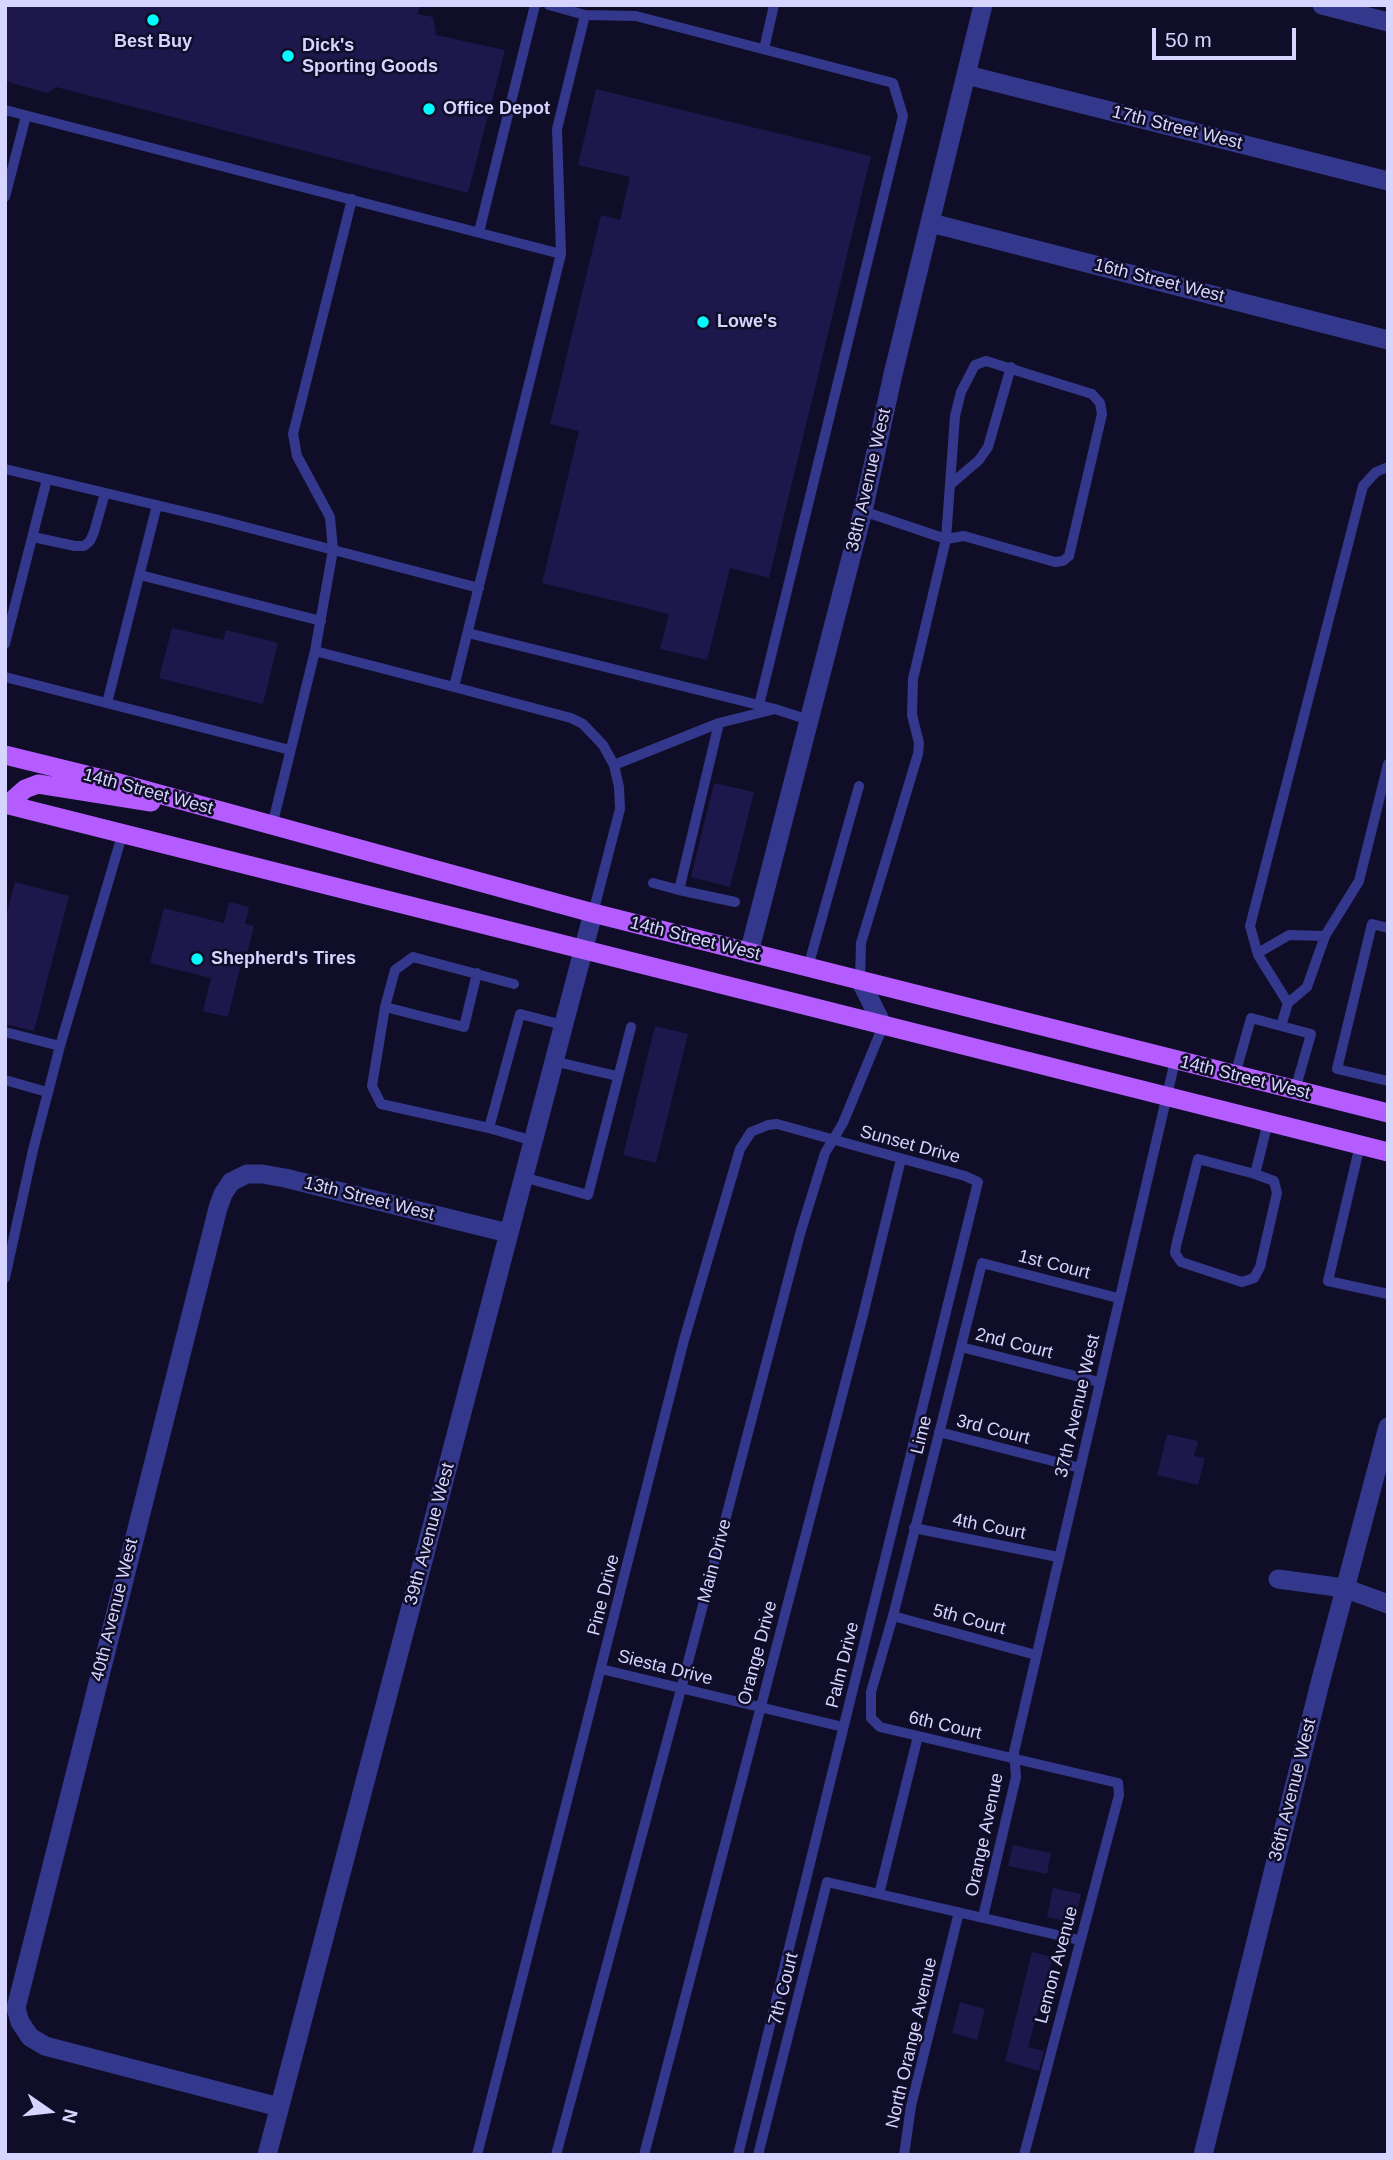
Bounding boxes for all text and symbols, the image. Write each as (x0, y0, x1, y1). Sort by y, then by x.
marker: Best Buy (145, 12, 161, 28)
scale bar (1155, 14, 1298, 58)
text: 50 m (1165, 28, 1212, 51)
place label: Best Buy (114, 31, 192, 53)
place label: Dick's Sporting Goods (302, 35, 438, 78)
marker: Dick's Sporting Goods (280, 48, 296, 64)
place label: Office Depot (443, 98, 550, 120)
marker: Office Depot (421, 101, 437, 117)
street label: 17th Street West (1110, 101, 1244, 155)
street label: 16th Street West (1092, 254, 1226, 308)
place label: Lowe's (717, 311, 777, 333)
marker: Lowe's (695, 314, 711, 330)
street label: 38th Avenue West (842, 406, 896, 554)
street label: 14th Street West (81, 764, 215, 820)
street label: 14th Street West (628, 912, 762, 966)
place label: Shepherd's Tires (211, 948, 356, 970)
marker: Shepherd's Tires (189, 951, 205, 967)
street label: 14th Street West (1178, 1051, 1312, 1105)
street label: Sunset Drive (857, 1121, 963, 1169)
street label: 13th Street West (302, 1172, 436, 1226)
street label: 1st Court (1016, 1246, 1092, 1284)
street label: 2nd Court (973, 1324, 1055, 1364)
street label: 37th Avenue West (1051, 1332, 1105, 1480)
street label: 3rd Court (954, 1410, 1032, 1450)
street label: Lime (907, 1413, 937, 1457)
street label: 39th Avenue West (401, 1460, 459, 1608)
street label: 4th Court (951, 1509, 1027, 1545)
street label: Main Drive (693, 1517, 737, 1605)
street label: 40th Avenue West (87, 1536, 143, 1684)
street label: Pine Drive (583, 1552, 625, 1638)
street label: Orange Drive (734, 1599, 782, 1707)
street label: 5th Court (930, 1600, 1008, 1640)
street label: Palm Drive (822, 1620, 864, 1710)
street label: Siesta Drive (615, 1646, 715, 1690)
street label: 6th Court (906, 1707, 984, 1745)
street label: 36th Avenue West (1265, 1716, 1321, 1864)
street label: Orange Avenue (961, 1771, 1009, 1899)
street label: Lemon Avenue (1031, 1904, 1083, 2026)
street label: 7th Court (765, 1950, 803, 2028)
street label: North Orange Avenue (882, 1955, 942, 2131)
north arrow (14, 2076, 84, 2146)
text: N (58, 2107, 82, 2125)

